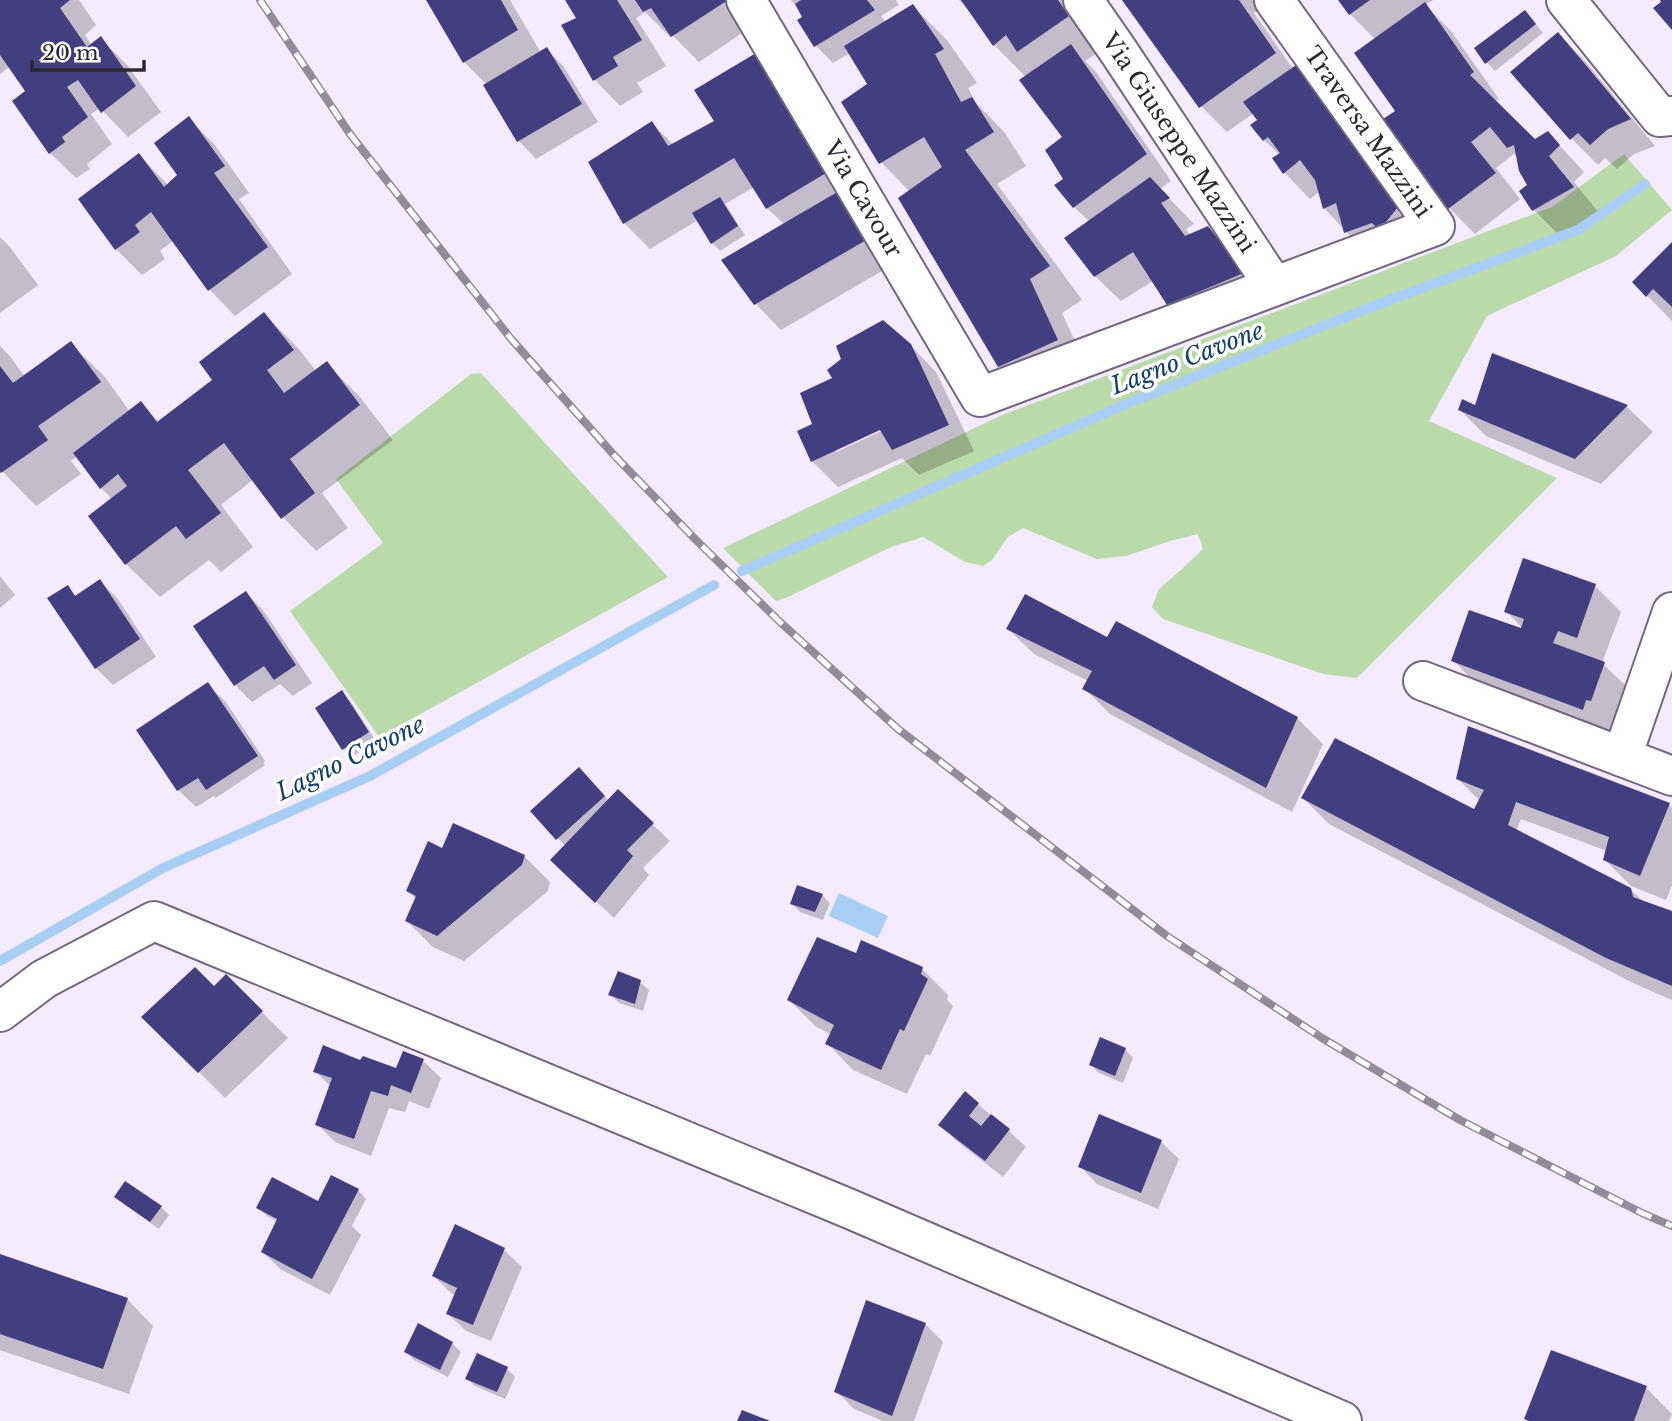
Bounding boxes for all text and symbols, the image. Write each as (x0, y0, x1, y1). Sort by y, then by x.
street label: Via Giuseppe Mazzini (1095, 27, 1262, 258)
scale bar (32, 28, 144, 72)
text: 20 m (42, 40, 99, 66)
street label: Traversa Mazzini (1299, 41, 1438, 223)
street label: Via Cavour (818, 135, 909, 262)
water label: Lagno Cavone (1106, 316, 1268, 401)
water label: Lagno Cavone (270, 710, 429, 807)

